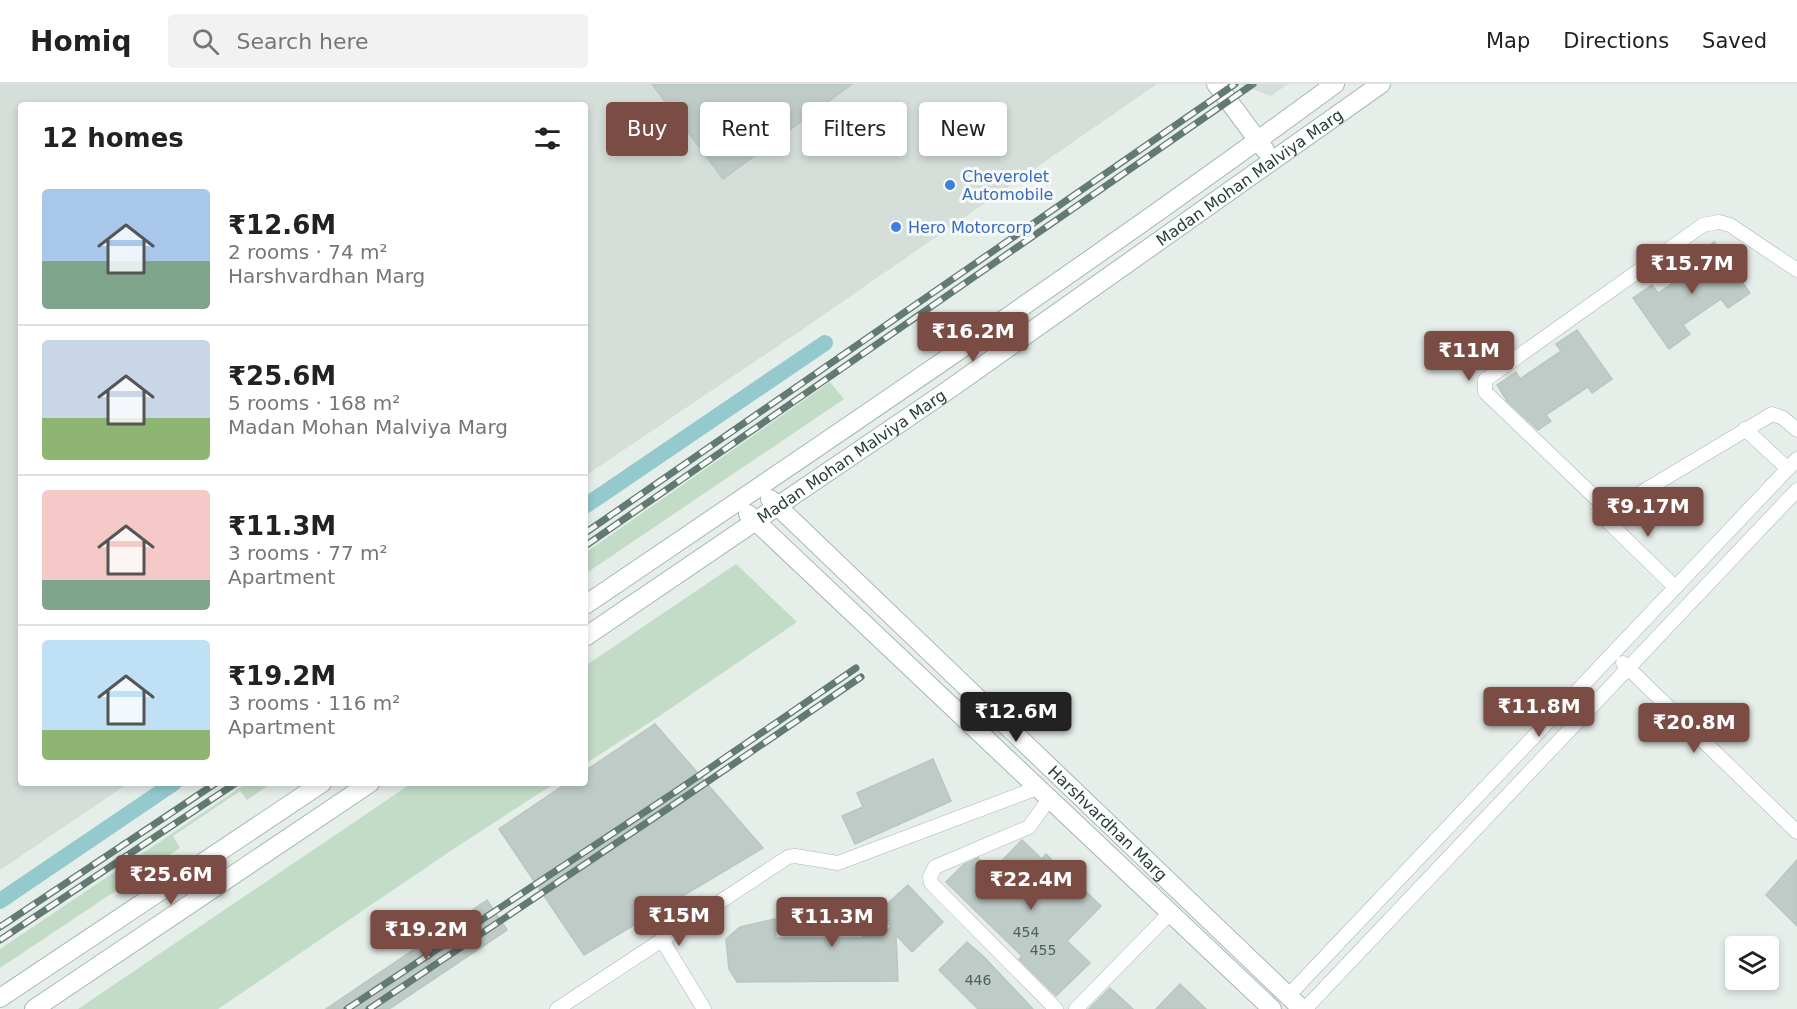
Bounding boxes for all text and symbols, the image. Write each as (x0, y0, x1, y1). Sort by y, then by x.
search box (168, 14, 588, 68)
text: Homiq (30, 25, 132, 58)
icon: search (189, 25, 222, 58)
text: Search here (237, 29, 369, 54)
text: Map (1486, 29, 1530, 53)
text: Directions (1563, 29, 1669, 53)
text: Saved (1702, 29, 1767, 53)
chip: Buy (606, 102, 688, 156)
chip: Rent (700, 102, 790, 156)
chip: Filters (802, 102, 907, 156)
chip: New (919, 102, 1007, 156)
street label: Madan Mohan Malviya Marg (1152, 105, 1346, 250)
icon: filters (531, 122, 564, 155)
text: 12 homes (42, 123, 184, 153)
place label: Cheverolet Automobile (962, 167, 1053, 204)
marker: Cheverolet Automobile (943, 178, 957, 192)
text: ₹12.6M (228, 210, 336, 240)
icon: home (90, 213, 162, 285)
place label: Hero Motorcorp (908, 218, 1032, 237)
marker: Hero Motorcorp (889, 220, 903, 234)
text: 2 rooms · 74 m² (228, 240, 388, 264)
pin: ₹15.7M (1643, 244, 1741, 295)
text: ₹15.7M (1650, 251, 1734, 275)
text: Harshvardhan Marg (228, 264, 425, 288)
pin: ₹16.2M (924, 312, 1022, 363)
text: ₹16.2M (931, 319, 1015, 343)
pin: ₹11M (1433, 331, 1505, 382)
text: ₹11M (1438, 338, 1500, 362)
text: ₹25.6M (228, 361, 336, 391)
icon: home (90, 364, 162, 436)
street label: Madan Mohan Malviya Marg (753, 385, 949, 527)
text: 5 rooms · 168 m² (228, 391, 400, 415)
text: Madan Mohan Malviya Marg (228, 415, 508, 439)
pin: ₹9.17M (1599, 487, 1697, 538)
text: ₹9.17M (1606, 494, 1690, 518)
text: ₹11.3M (228, 511, 336, 541)
icon: home (90, 514, 162, 586)
text: 3 rooms · 77 m² (228, 541, 388, 565)
text: Apartment (228, 565, 335, 589)
text: ₹19.2M (228, 661, 336, 691)
icon: home (90, 664, 162, 736)
pin: ₹11.8M (1490, 687, 1588, 738)
text: 3 rooms · 116 m² (228, 691, 400, 715)
pin: ₹12.6M (967, 692, 1065, 743)
text: ₹11.8M (1497, 694, 1581, 718)
text: ₹12.6M (974, 699, 1058, 723)
pin: ₹20.8M (1645, 703, 1743, 754)
text: ₹20.8M (1652, 710, 1736, 734)
text: Apartment (228, 715, 335, 739)
street label: Harshvardhan Marg (1044, 761, 1171, 884)
pin: ₹25.6M (122, 855, 220, 906)
pin: ₹22.4M (982, 860, 1080, 911)
text: ₹25.6M (129, 862, 213, 886)
text: ₹22.4M (989, 867, 1073, 891)
pin: ₹15M (643, 896, 715, 947)
pin: ₹11.3M (783, 897, 881, 948)
text: ₹15M (648, 903, 710, 927)
text: ₹11.3M (790, 904, 874, 928)
pin: ₹19.2M (377, 910, 475, 961)
text: ₹19.2M (384, 917, 468, 941)
house number: 454 (1013, 924, 1039, 940)
map controls (1725, 936, 1779, 990)
button: layers (1725, 936, 1779, 990)
house number: 455 (1030, 942, 1056, 958)
house number: 446 (965, 972, 991, 988)

